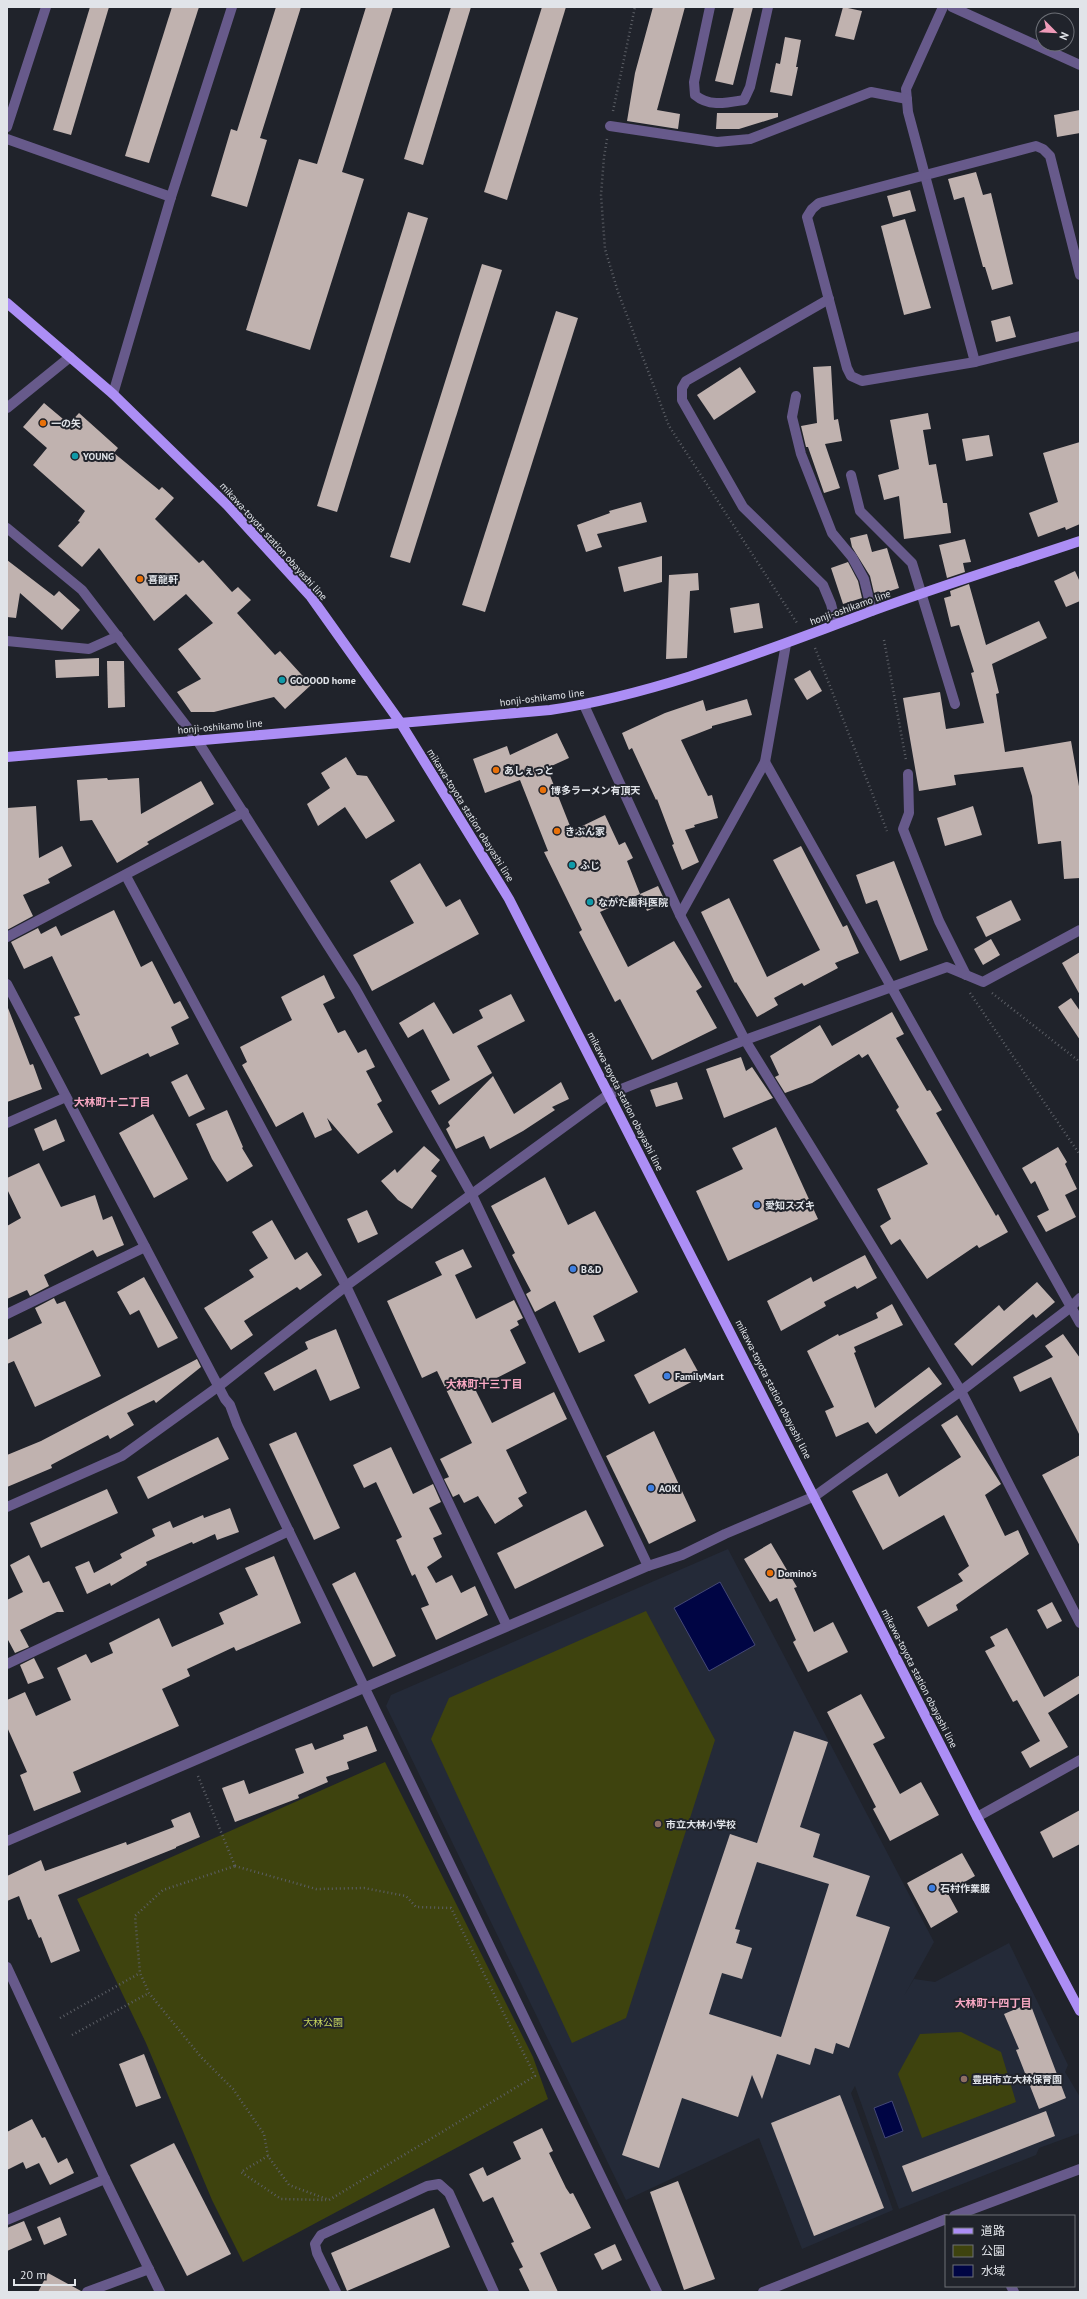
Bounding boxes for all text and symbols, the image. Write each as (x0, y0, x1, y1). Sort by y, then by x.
north arrow (1035, 12, 1075, 52)
text: N (1056, 30, 1072, 42)
place label: 一の矢 (51, 417, 81, 430)
marker: 一の矢 (38, 418, 48, 428)
place label: YOUNG (82, 450, 114, 463)
marker: YOUNG (70, 451, 80, 461)
street label: mikawa-toyota station obayashi line (217, 480, 330, 603)
place label: 喜龍軒 (148, 573, 178, 586)
marker: 喜龍軒 (135, 574, 145, 584)
street label: honji-oshikamo line (808, 587, 892, 628)
place label: GOOOOD home (290, 674, 356, 687)
marker: GOOOOD home (277, 675, 287, 685)
street label: honji-oshikamo line (499, 686, 585, 709)
street label: honji-oshikamo line (177, 716, 263, 737)
street label: mikawa-toyota station obayashi line (424, 746, 517, 884)
place label: あしぇっと (504, 764, 554, 777)
marker: あしぇっと (491, 765, 501, 775)
place label: 博多ラーメン有頂天 (551, 784, 641, 797)
marker: 博多ラーメン有頂天 (538, 785, 548, 795)
place label: きぶん家 (565, 825, 605, 838)
marker: きぶん家 (552, 826, 562, 836)
place label: ふじ (580, 859, 600, 872)
marker: ふじ (567, 860, 577, 870)
place label: ながた歯科医院 (598, 896, 668, 909)
marker: ながた歯科医院 (585, 897, 595, 907)
street label: mikawa-toyota station obayashi line (585, 1029, 666, 1173)
district label: 大林町十二丁目 (74, 1095, 151, 1109)
place label: 愛知スズキ (765, 1199, 815, 1212)
marker: 愛知スズキ (752, 1200, 762, 1210)
place label: B&D (581, 1263, 602, 1276)
marker: B&D (568, 1264, 578, 1274)
street label: mikawa-toyota station obayashi line (733, 1317, 814, 1461)
place label: FamilyMart (675, 1370, 724, 1383)
marker: FamilyMart (662, 1371, 672, 1381)
district label: 大林町十三丁目 (446, 1377, 523, 1391)
place label: AOKI (659, 1482, 681, 1495)
marker: AOKI (646, 1483, 656, 1493)
place label: Domino's (778, 1567, 817, 1580)
marker: Domino's (765, 1568, 775, 1578)
street label: mikawa-toyota station obayashi line (879, 1606, 960, 1750)
place label: 市立大林小学校 (666, 1818, 736, 1831)
marker: 市立大林小学校 (653, 1819, 663, 1829)
place label: 石村作業服 (940, 1882, 990, 1895)
marker: 石村作業服 (927, 1883, 937, 1893)
district label: 大林町十四丁目 (955, 1996, 1032, 2010)
park label: 大林公園 (303, 2016, 343, 2029)
place label: 豊田市立大林保育園 (972, 2073, 1062, 2086)
marker: 豊田市立大林保育園 (959, 2074, 969, 2084)
legend (945, 2215, 1075, 2287)
text: 道路 (981, 2223, 1005, 2238)
text: 公園 (981, 2243, 1005, 2258)
scale bar (14, 2261, 75, 2287)
text: 水域 (981, 2263, 1005, 2278)
text: 20 m (20, 2267, 46, 2282)

